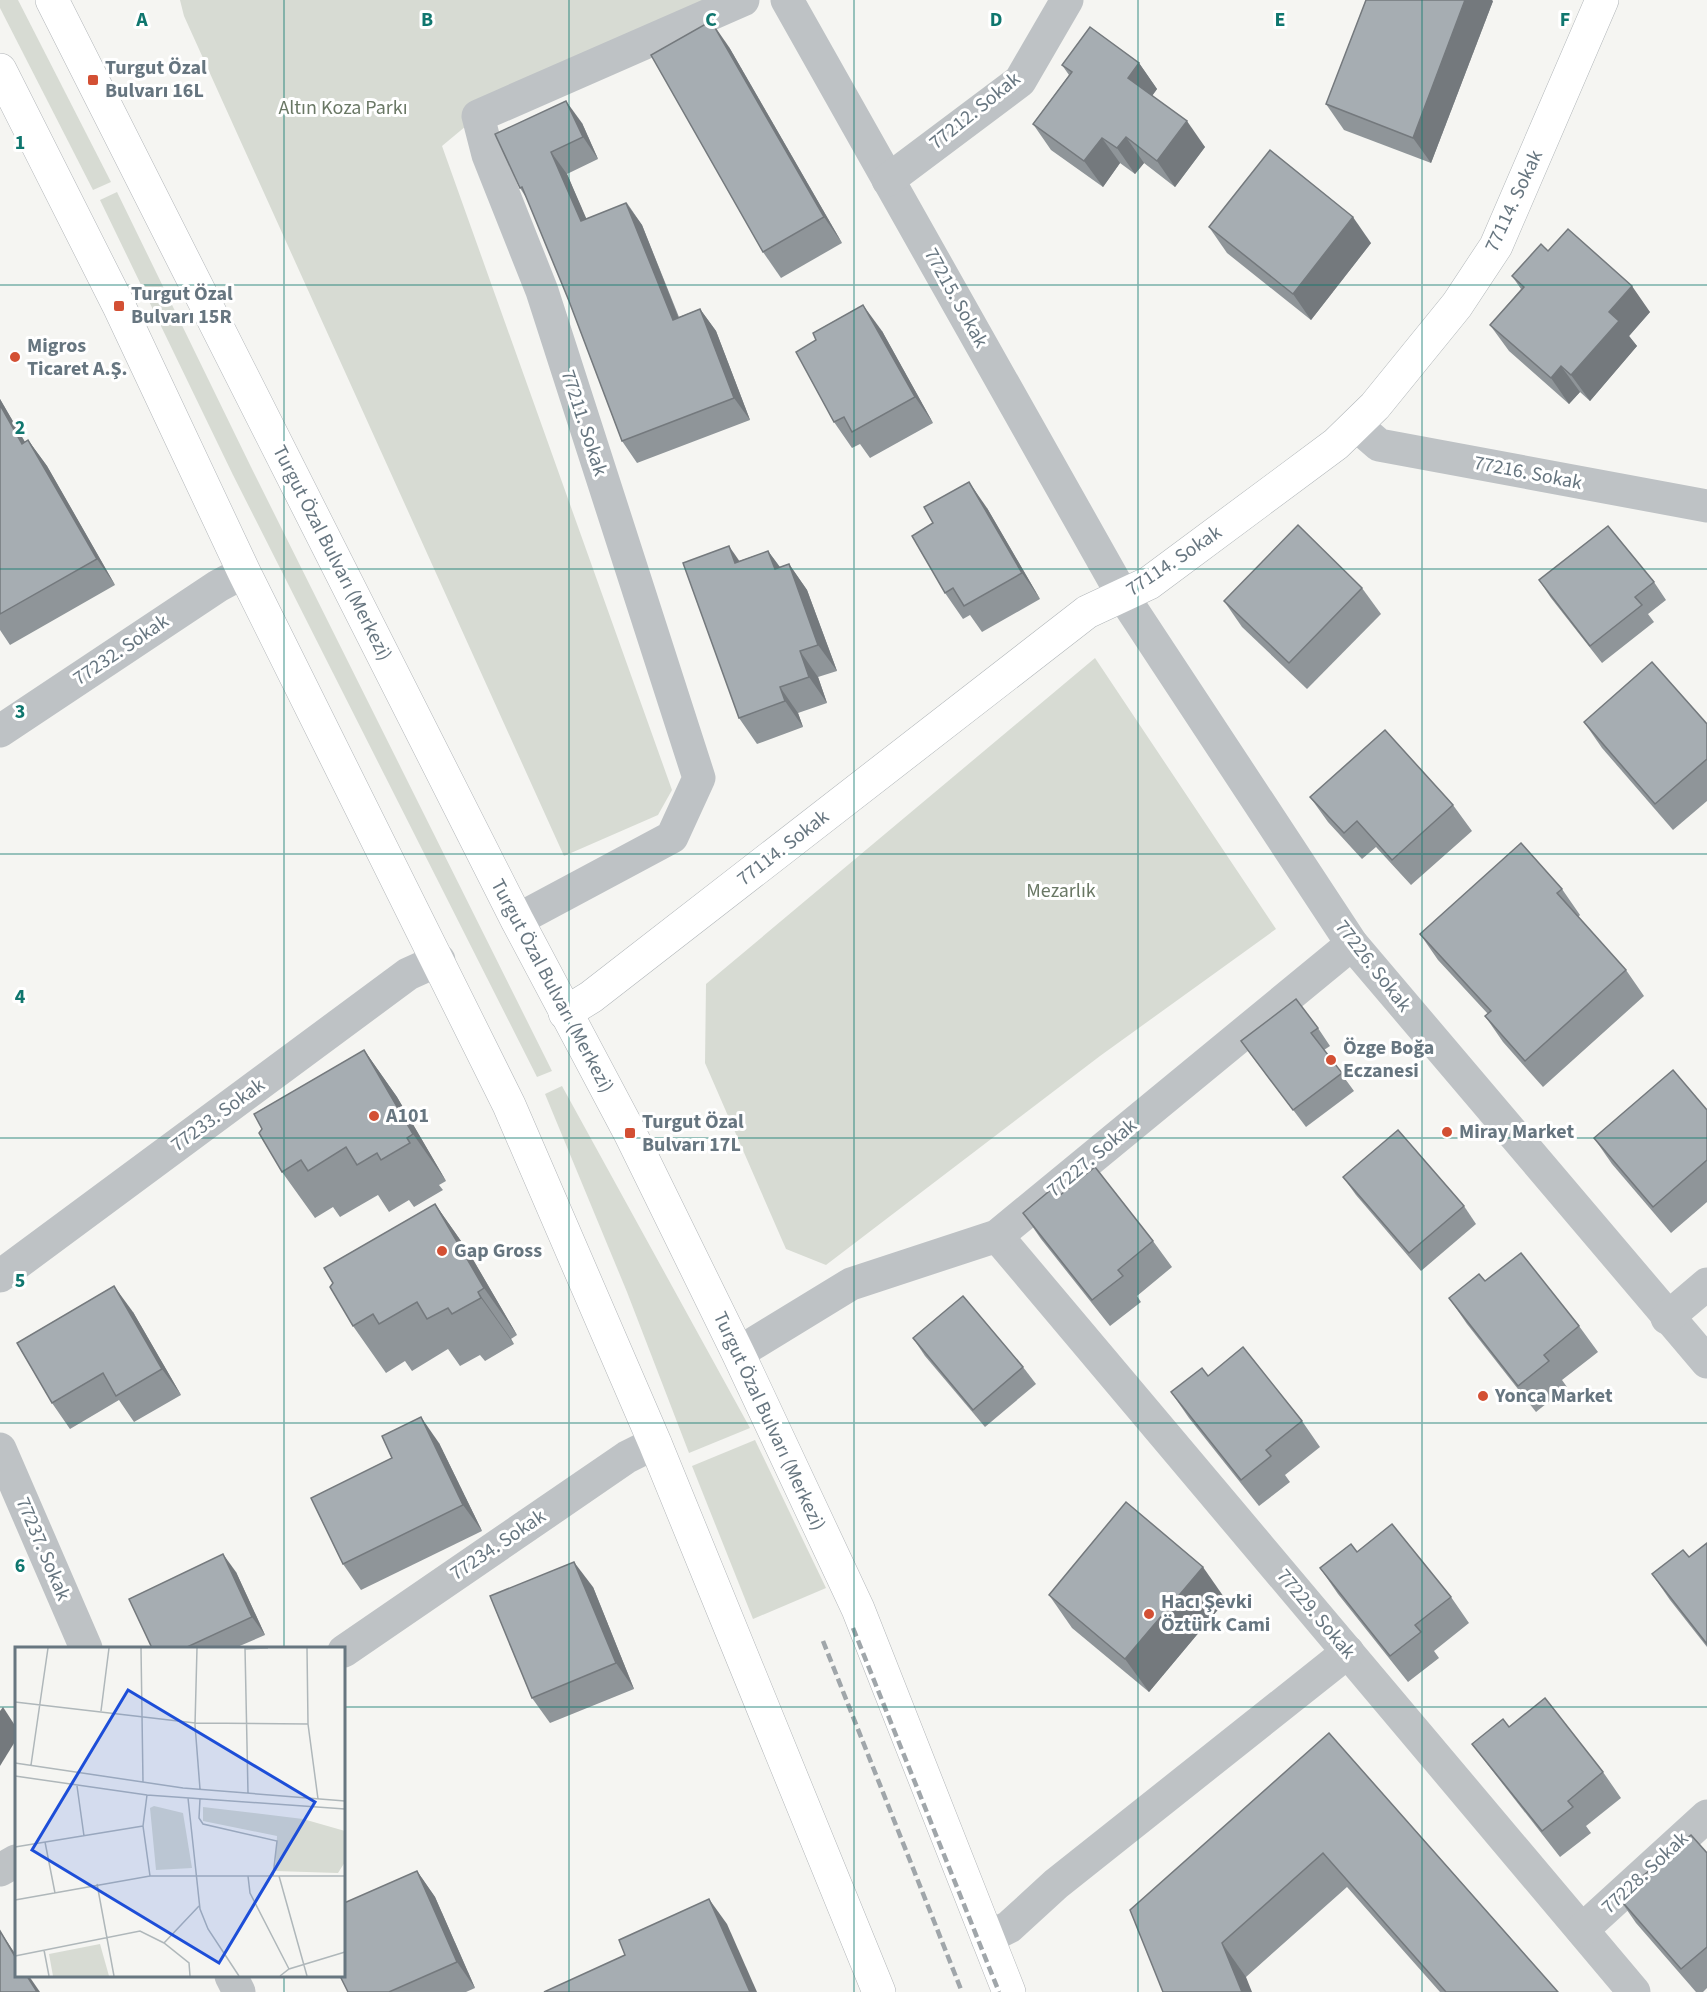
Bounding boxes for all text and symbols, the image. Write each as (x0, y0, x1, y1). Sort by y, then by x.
text: A (135, 6, 148, 34)
text: B (421, 6, 433, 34)
text: C (705, 6, 717, 34)
text: D (990, 6, 1002, 34)
text: E (1275, 6, 1285, 34)
text: F (1560, 6, 1570, 34)
place label: Turgut Özal Bulvarı 16L (105, 54, 207, 105)
street label: 77212. Sokak (923, 65, 1027, 156)
marker: Turgut Özal Bulvarı 16L (86, 73, 100, 87)
park label: Altın Koza Parkı (278, 94, 408, 122)
text: 1 (15, 129, 25, 157)
street label: 77114. Sokak (1478, 145, 1550, 257)
street label: 77215. Sokak (917, 243, 995, 353)
place label: Turgut Özal Bulvarı 15R (131, 280, 233, 331)
marker: Turgut Özal Bulvarı 15R (112, 299, 126, 313)
place label: Migros Ticaret A.Ş. (27, 332, 128, 383)
marker: Migros Ticaret A.Ş. (8, 350, 22, 364)
street label: 77211. Sokak (554, 366, 614, 480)
text: 2 (15, 414, 25, 442)
street label: Turgut Özal Bulvarı (Merkezi) (265, 440, 399, 666)
street label: 77216. Sokak (1471, 449, 1585, 497)
street label: 77114. Sokak (1121, 519, 1227, 603)
street label: 77232. Sokak (68, 608, 174, 692)
text: 3 (15, 698, 25, 726)
street label: 77114. Sokak (731, 803, 835, 893)
street label: Turgut Özal Bulvarı (Merkezi) (484, 874, 620, 1098)
park label: Mezarlık (1026, 877, 1096, 905)
street label: 77226. Sokak (1328, 914, 1418, 1018)
text: 4 (15, 983, 26, 1011)
place label: Özge Boğa Eczanesi (1343, 1034, 1434, 1085)
marker: Özge Boğa Eczanesi (1324, 1053, 1338, 1067)
street label: 77233. Sokak (165, 1071, 271, 1159)
place label: A101 (385, 1102, 429, 1130)
place label: Turgut Özal Bulvarı 17L (642, 1108, 744, 1159)
marker: A101 (367, 1109, 381, 1123)
street label: 77227. Sokak (1041, 1112, 1143, 1204)
place label: Miray Market (1459, 1118, 1574, 1146)
marker: Miray Market (1440, 1125, 1454, 1139)
marker: Turgut Özal Bulvarı 17L (623, 1126, 637, 1140)
place label: Gap Gross (454, 1237, 542, 1265)
marker: Gap Gross (435, 1244, 449, 1258)
text: 5 (15, 1267, 25, 1295)
street label: Turgut Özal Bulvarı (Merkezi) (706, 1307, 832, 1535)
place label: Yonca Market (1494, 1382, 1613, 1410)
marker: Yonca Market (1476, 1389, 1490, 1403)
street label: 77237. Sokak (9, 1493, 77, 1605)
street label: 77234. Sokak (445, 1503, 551, 1587)
text: 6 (15, 1552, 25, 1580)
street label: 77229. Sokak (1270, 1563, 1362, 1665)
place label: Hacı Şevki Öztürk Cami (1161, 1588, 1270, 1639)
marker: Hacı Şevki Öztürk Cami (1142, 1607, 1156, 1621)
inset map (15, 1647, 345, 1977)
street label: 77228. Sokak (1595, 1825, 1695, 1921)

